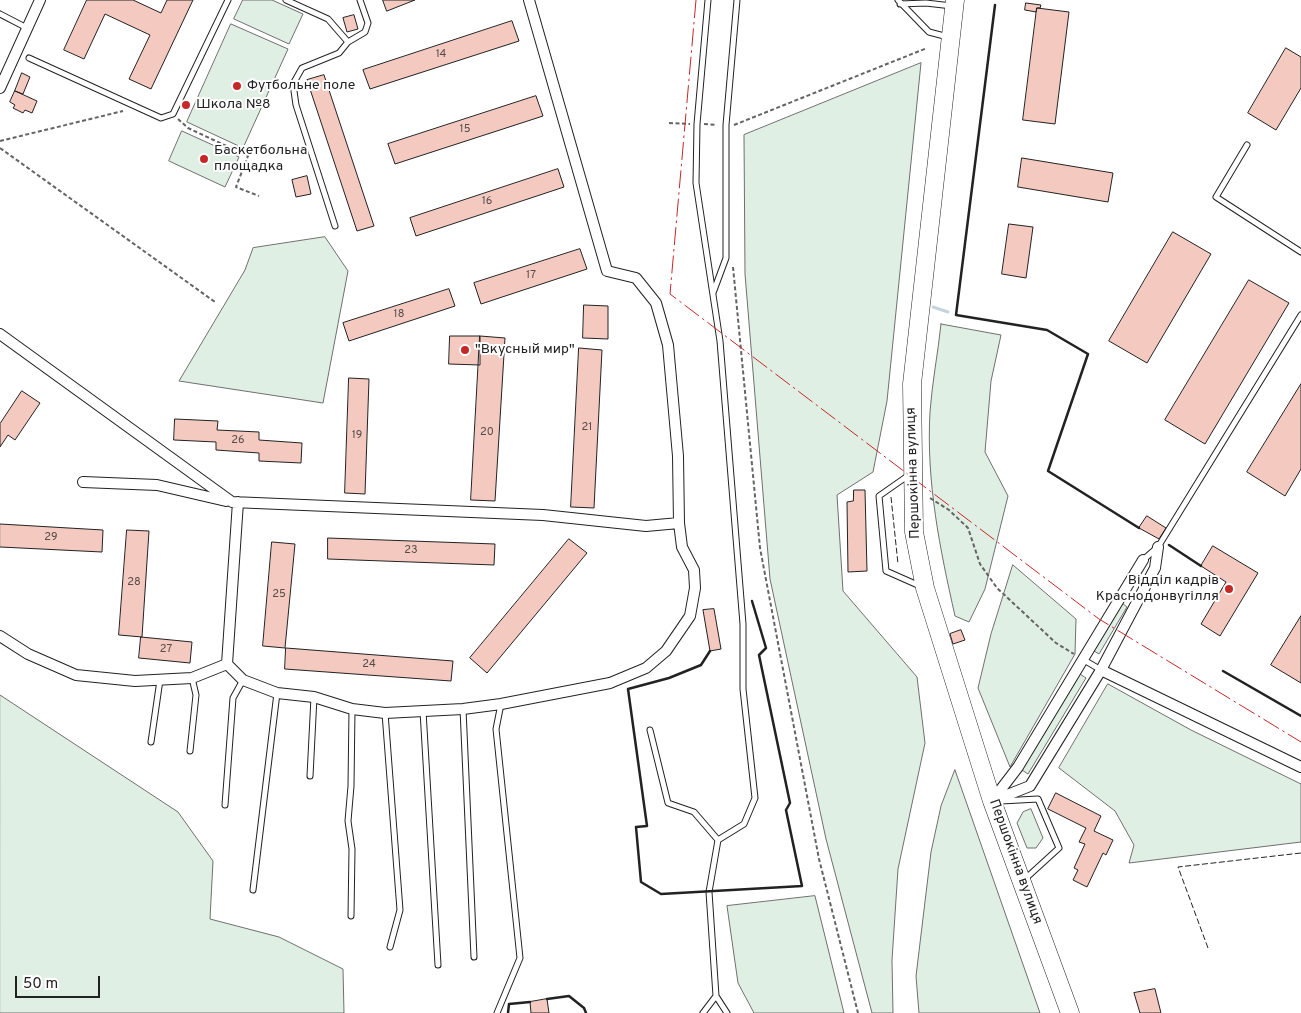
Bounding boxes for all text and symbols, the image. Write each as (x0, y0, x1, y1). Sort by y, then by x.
house number: 14 (436, 48, 446, 62)
place label: Футбольне поле (247, 78, 355, 94)
marker: Футбольне поле (231, 80, 243, 92)
place label: Школа №8 (196, 97, 271, 113)
marker: Школа №8 (180, 99, 192, 111)
house number: 15 (460, 123, 470, 137)
place label: Баскетбольна площадка (214, 143, 307, 176)
marker: Баскетбольна площадка (198, 153, 210, 165)
house number: 16 (482, 195, 492, 209)
house number: 17 (526, 269, 536, 283)
house number: 18 (394, 308, 404, 322)
place label: "Вкусный мир" (475, 342, 575, 358)
marker: "Вкусный мир" (459, 344, 471, 356)
street label: Першокінна вулиця (903, 407, 925, 539)
house number: 21 (582, 421, 592, 435)
house number: 20 (480, 426, 494, 440)
house number: 19 (352, 429, 362, 443)
house number: 26 (231, 434, 245, 448)
house number: 29 (44, 531, 58, 545)
house number: 23 (404, 544, 418, 558)
place label: Відділ кадрів Краснодонвугілля (1096, 573, 1219, 606)
house number: 28 (127, 576, 141, 590)
marker: Відділ кадрів Краснодонвугілля (1223, 583, 1235, 595)
house number: 25 (272, 588, 286, 602)
house number: 27 (160, 643, 172, 657)
house number: 24 (362, 658, 376, 672)
street label: Першокінна вулиця (985, 797, 1045, 927)
scale bar (18, 966, 102, 998)
text: 50 m (23, 975, 58, 994)

